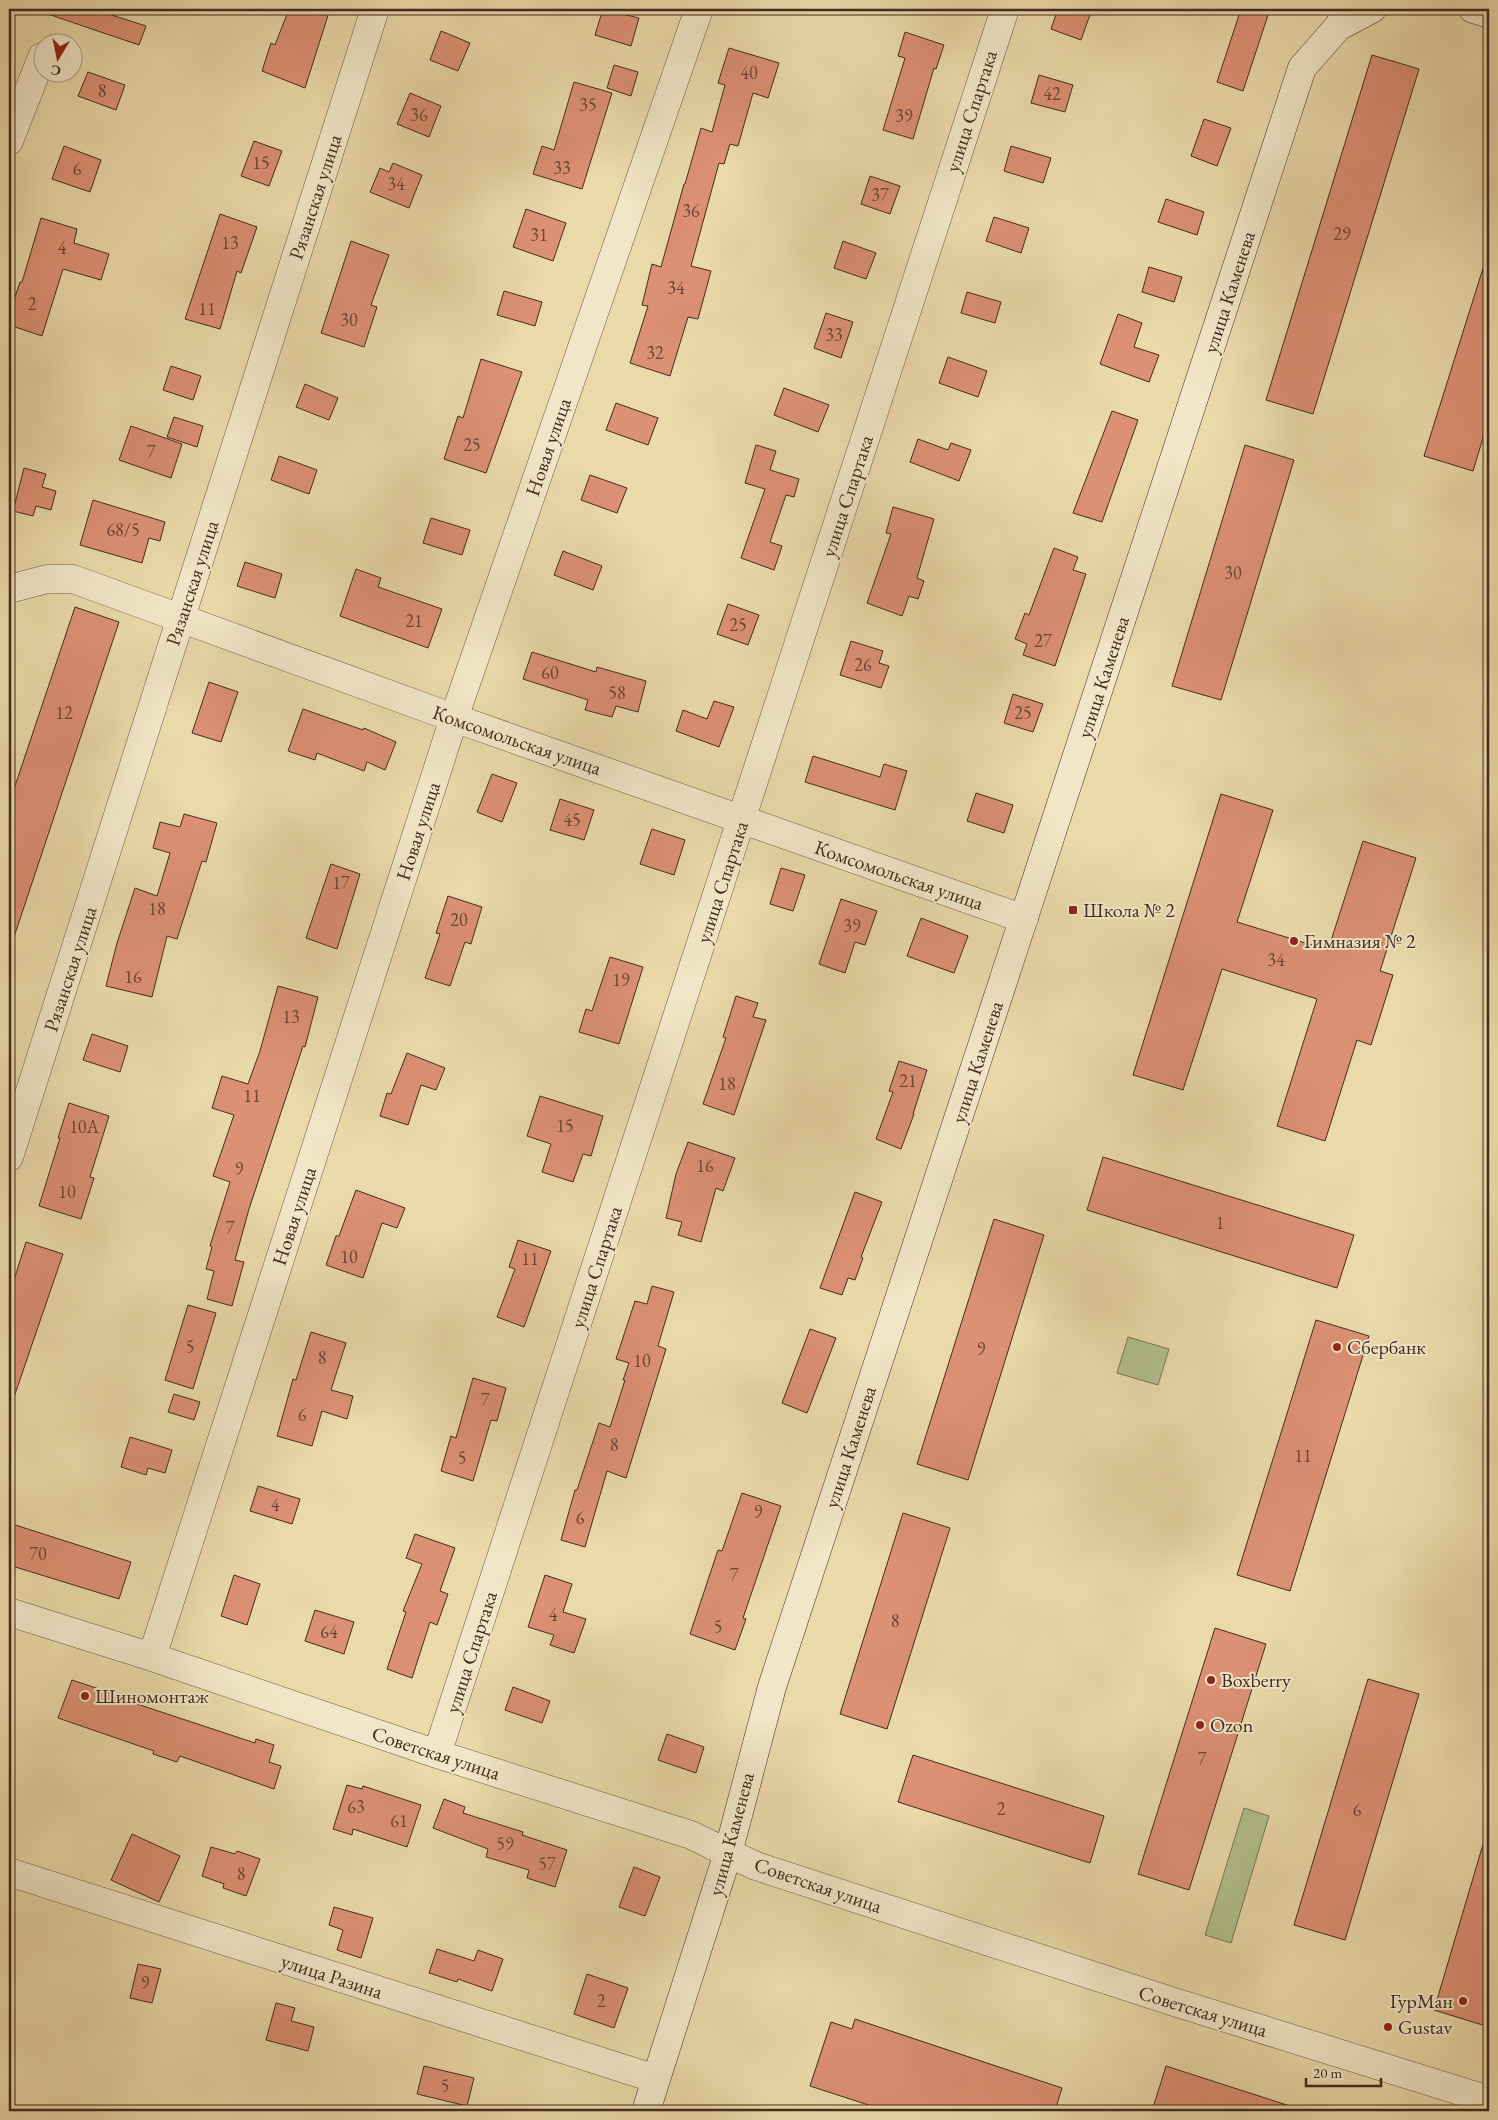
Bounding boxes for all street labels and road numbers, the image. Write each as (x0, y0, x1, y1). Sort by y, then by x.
street label: улица Спартака (939, 47, 1003, 175)
street label: Рязанская улица (283, 131, 347, 263)
street label: улица Каменева (1197, 228, 1261, 356)
street label: Новая улица (519, 394, 577, 500)
street label: улица Спартака (815, 432, 879, 560)
street label: Рязанская улица (160, 517, 224, 649)
street label: улица Каменева (1071, 613, 1135, 741)
street label: Комсомольская улица (429, 699, 605, 781)
street label: Новая улица (390, 778, 446, 884)
street label: улица Спартака (690, 818, 754, 946)
street label: Комсомольская улица (811, 834, 987, 916)
street label: Рязанская улица (38, 903, 102, 1035)
street label: улица Каменева (945, 998, 1009, 1126)
street label: Новая улица (266, 1163, 322, 1269)
street label: улица Спартака (564, 1203, 628, 1331)
street label: улица Каменева (818, 1383, 882, 1511)
street label: улица Спартака (439, 1588, 503, 1716)
street label: Советская улица (369, 1720, 503, 1786)
street label: улица Каменева (702, 1769, 760, 1899)
street label: Советская улица (751, 1851, 885, 1919)
street label: улица Разина (278, 1947, 386, 2005)
street label: Советская улица (1135, 1979, 1271, 2043)

